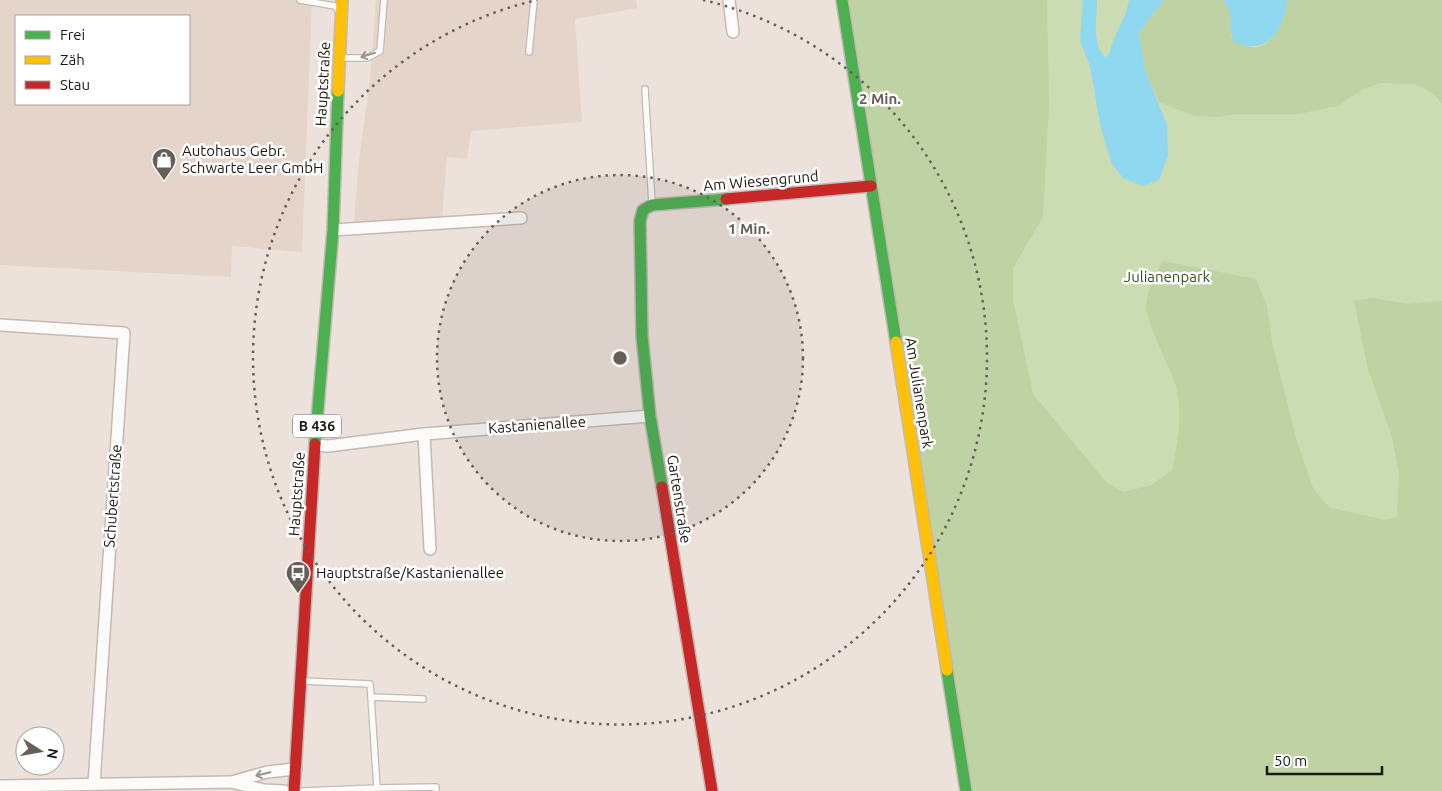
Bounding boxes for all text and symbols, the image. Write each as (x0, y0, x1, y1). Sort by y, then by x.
legend (15, 15, 190, 105)
text: Frei (60, 26, 85, 43)
street label: Hauptstraße (312, 41, 333, 127)
text: Zäh (60, 51, 85, 68)
one-way arrow (360, 51, 376, 61)
text: Stau (60, 76, 90, 93)
text: 2 Min. (859, 90, 901, 107)
place label: Autohaus Gebr. Schwarte Leer GmbH (182, 142, 323, 176)
shop icon: Autohaus Gebr. Schwarte Leer GmbH (151, 147, 177, 181)
street label: Am Wiesengrund (703, 167, 819, 194)
text: 1 Min. (728, 220, 770, 237)
park label: Julianenpark (1124, 268, 1211, 285)
street label: Am Julianenpark (902, 336, 937, 450)
centre of rings (611, 349, 629, 367)
street label: Kastanienallee (487, 413, 586, 436)
road number: B 436 (293, 414, 341, 438)
street label: Schubertstraße (100, 444, 125, 548)
street label: Hauptstraße (285, 451, 308, 537)
street label: Gartenstraße (664, 454, 695, 544)
bus stop icon: Hauptstraße/Kastanienallee (285, 560, 311, 594)
place label: Hauptstraße/Kastanienallee (316, 564, 504, 581)
north arrow (15, 726, 65, 776)
scale bar (1267, 744, 1382, 776)
text: N (44, 747, 62, 760)
text: 50 m (1274, 752, 1307, 769)
one-way arrow (256, 770, 272, 779)

